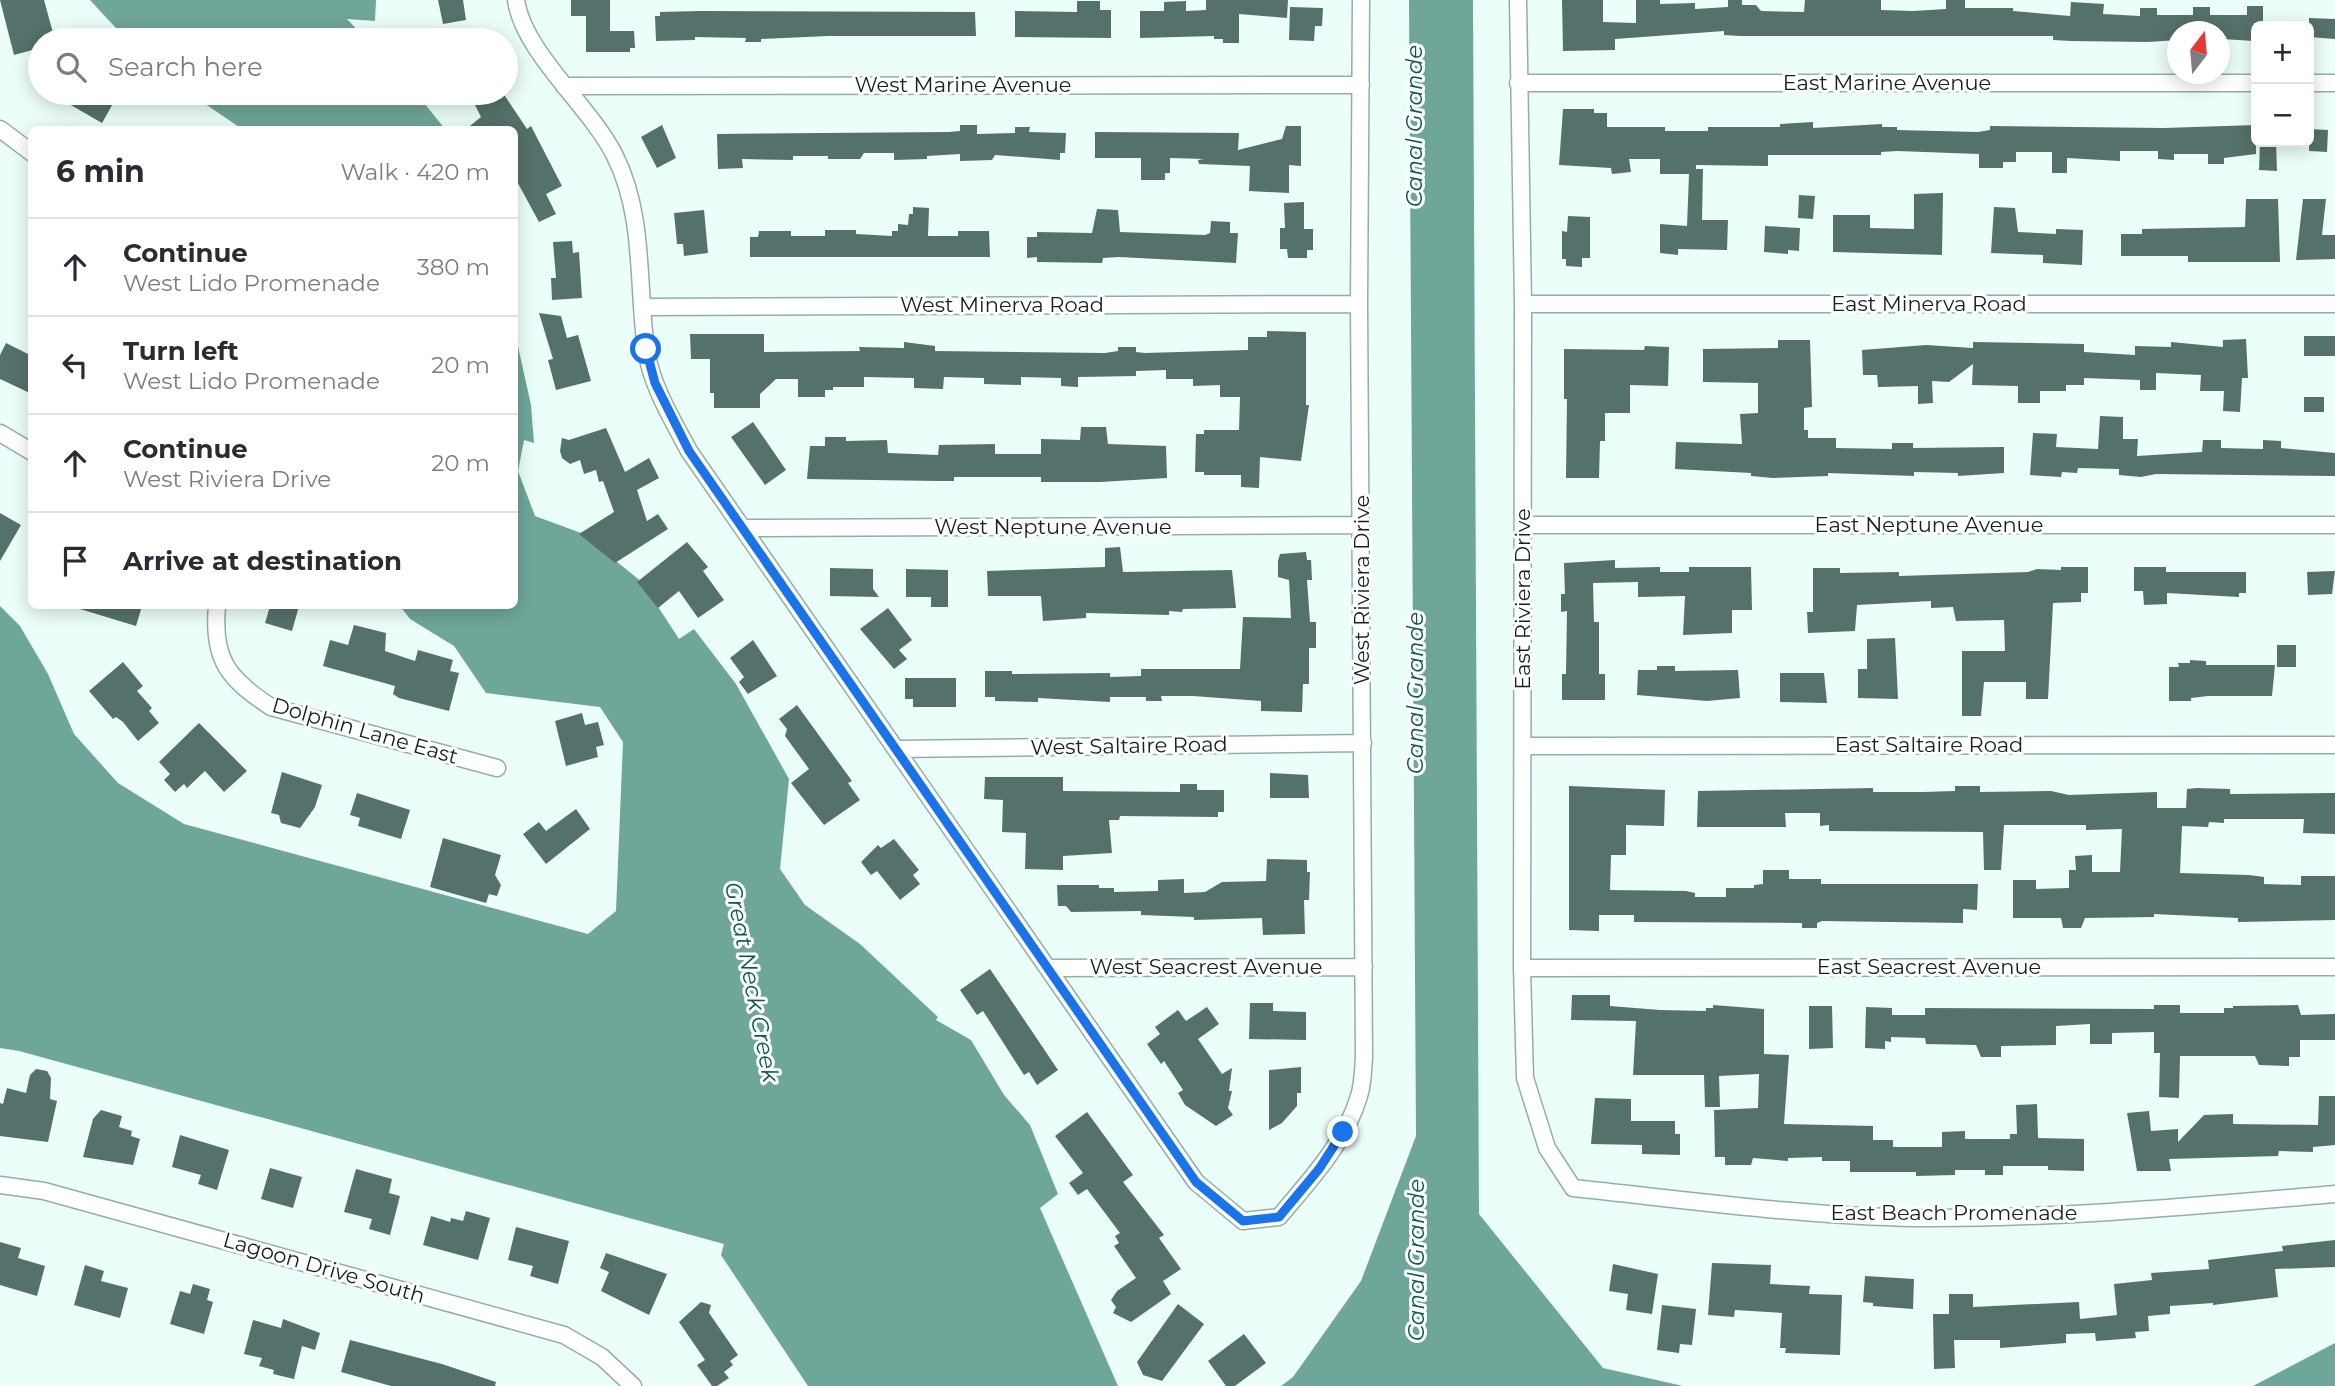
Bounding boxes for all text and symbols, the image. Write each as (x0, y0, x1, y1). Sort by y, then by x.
north arrow (2167, 21, 2230, 84)
map controls (2251, 21, 2314, 147)
button: + (2251, 21, 2314, 84)
search box (28, 28, 518, 105)
water label: Canal Grande (1400, 45, 1428, 207)
icon: search (52, 48, 90, 86)
text: Search here (108, 51, 263, 83)
street label: East Marine Avenue (1783, 70, 1991, 95)
street label: West Marine Avenue (854, 72, 1072, 97)
button: − (2251, 84, 2314, 147)
text: 6 min (56, 153, 145, 190)
text: Walk · 420 m (341, 158, 490, 186)
text: Continue (123, 237, 248, 269)
icon: ahead (56, 248, 94, 286)
text: 380 m (417, 253, 490, 281)
text: West Lido Promenade (123, 269, 380, 297)
street label: East Minerva Road (1831, 291, 2027, 316)
street label: West Minerva Road (900, 292, 1104, 317)
route start (630, 333, 661, 364)
text: Turn left (123, 335, 239, 367)
icon: left (56, 346, 94, 384)
text: 20 m (431, 351, 490, 379)
text: West Lido Promenade (123, 367, 380, 395)
text: Continue (123, 433, 248, 465)
icon: ahead (56, 444, 94, 482)
text: 20 m (431, 449, 490, 477)
text: West Riviera Drive (123, 465, 331, 493)
street label: West Riviera Drive (1349, 495, 1374, 685)
street label: East Riviera Drive (1510, 508, 1535, 690)
street label: East Neptune Avenue (1815, 512, 2043, 537)
street label: West Neptune Avenue (934, 514, 1172, 539)
icon: arrive (56, 542, 94, 580)
text: Arrive at destination (123, 545, 402, 577)
water label: Canal Grande (1401, 612, 1429, 774)
street label: Dolphin Lane East (269, 692, 461, 769)
street label: West Saltaire Road (1030, 731, 1228, 760)
street label: East Saltaire Road (1835, 732, 2023, 757)
water label: Great Neck Creek (719, 879, 785, 1086)
street label: West Seacrest Avenue (1090, 954, 1323, 979)
street label: East Seacrest Avenue (1817, 954, 2041, 979)
route end (1327, 1116, 1358, 1147)
water label: Canal Grande (1402, 1179, 1430, 1341)
street label: East Beach Promenade (1831, 1200, 2077, 1225)
street label: Lagoon Drive South (220, 1227, 428, 1308)

